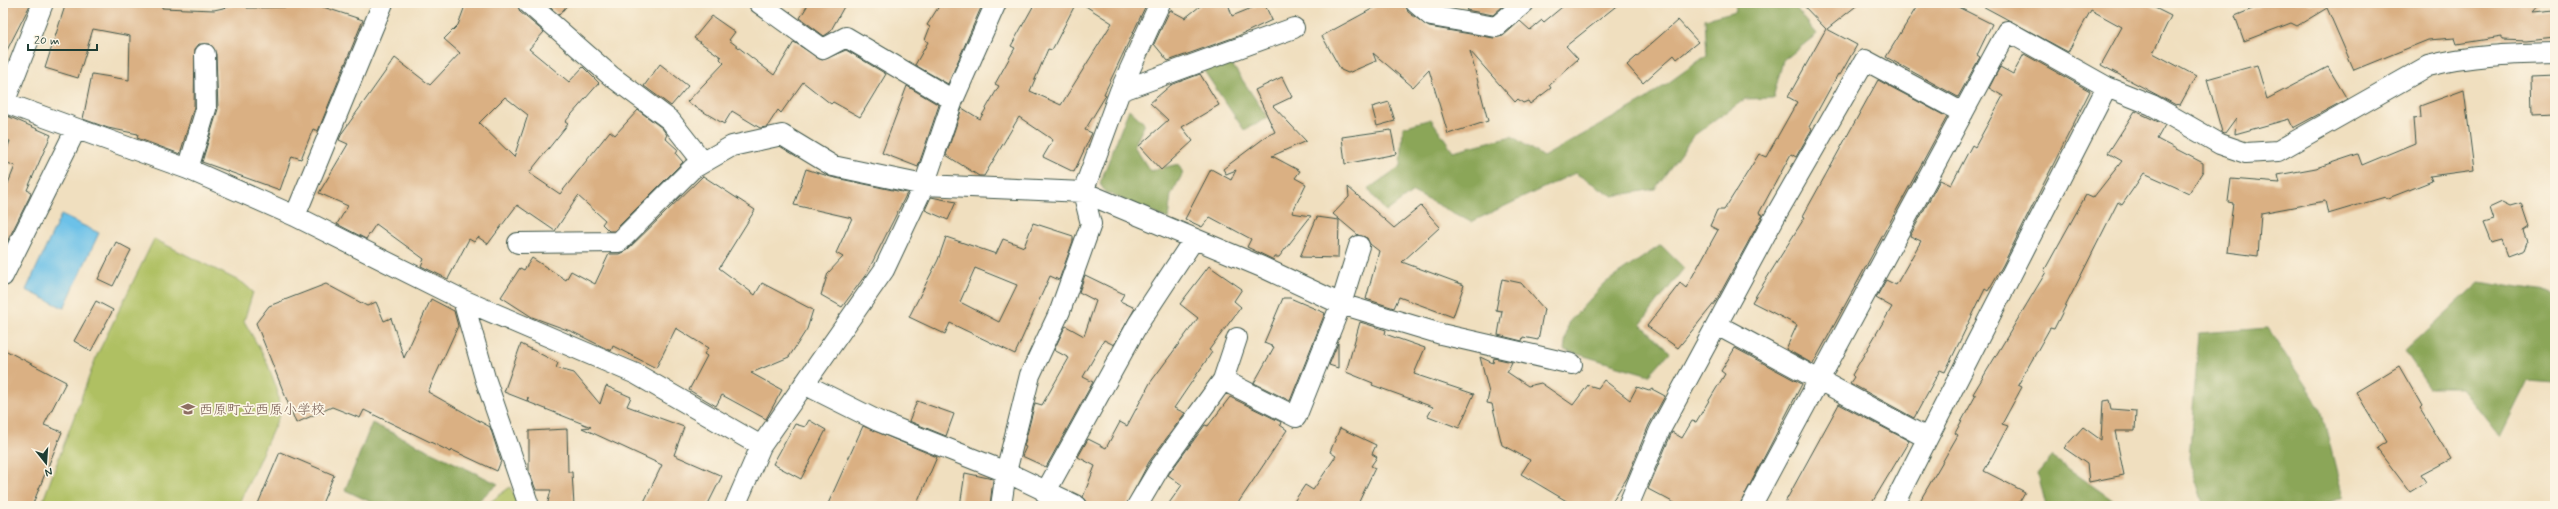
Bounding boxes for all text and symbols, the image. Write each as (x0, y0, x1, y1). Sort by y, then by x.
scale bar (28, 26, 97, 52)
text: 20 m (34, 33, 60, 49)
school or university icon: 西原町立西原小学校 (180, 401, 196, 417)
place label: 西原町立西原小学校 (199, 401, 325, 419)
north arrow (26, 443, 66, 483)
text: N (43, 464, 54, 479)

